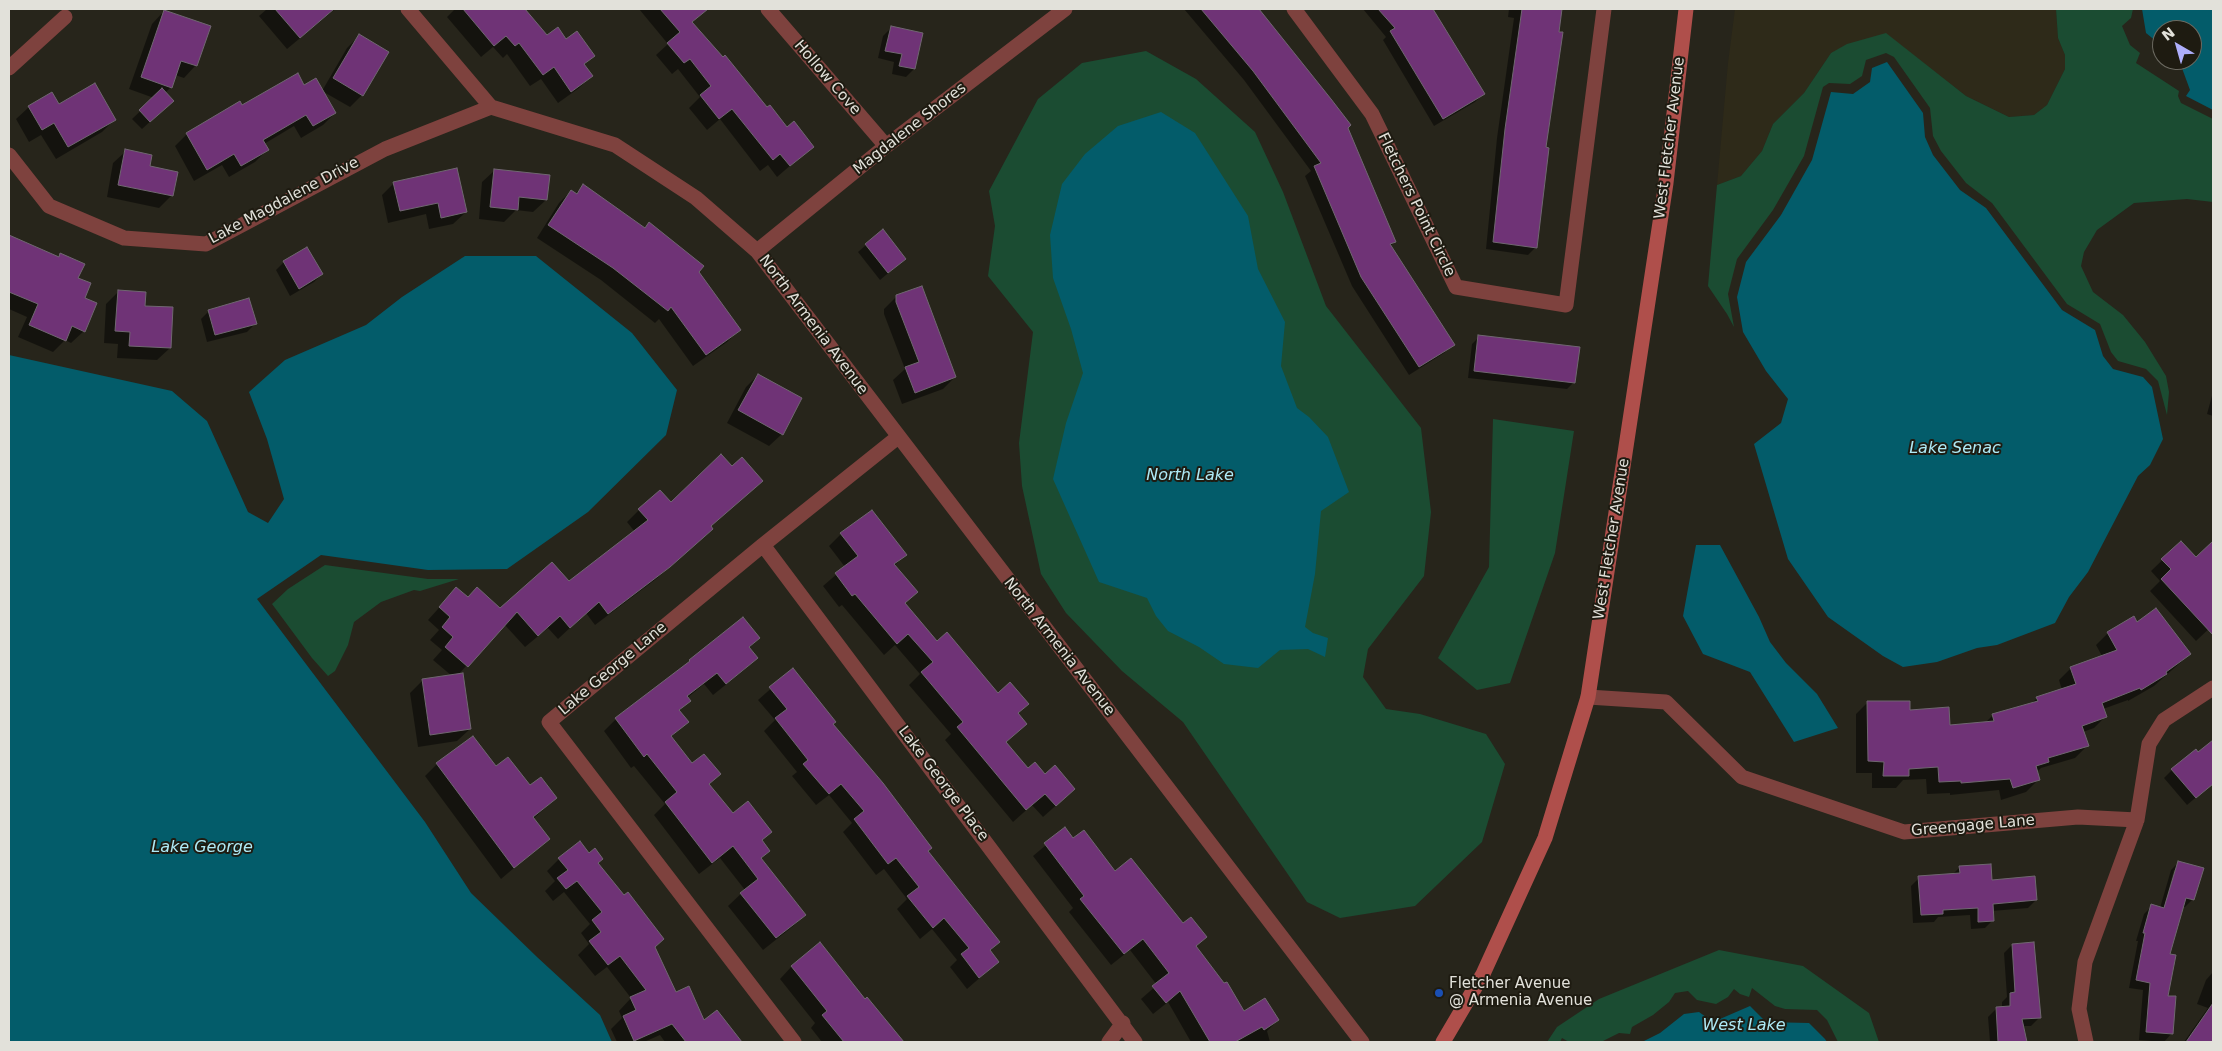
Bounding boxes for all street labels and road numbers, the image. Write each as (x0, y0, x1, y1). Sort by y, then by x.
street label: Hollow Cove (790, 37, 864, 119)
street label: West Fletcher Avenue (1651, 56, 1689, 220)
street label: Magdalene Shores (850, 79, 970, 179)
street label: Fletchers Point Circle (1373, 130, 1459, 280)
street label: Lake Magdalene Drive (206, 154, 362, 248)
street label: North Armenia Avenue (755, 252, 871, 398)
street label: West Fletcher Avenue (1590, 457, 1634, 621)
street label: North Armenia Avenue (1000, 574, 1118, 720)
street label: Lake George Lane (555, 619, 671, 719)
street label: Lake George Place (894, 723, 992, 845)
street label: Greengage Lane (1910, 812, 2036, 840)

